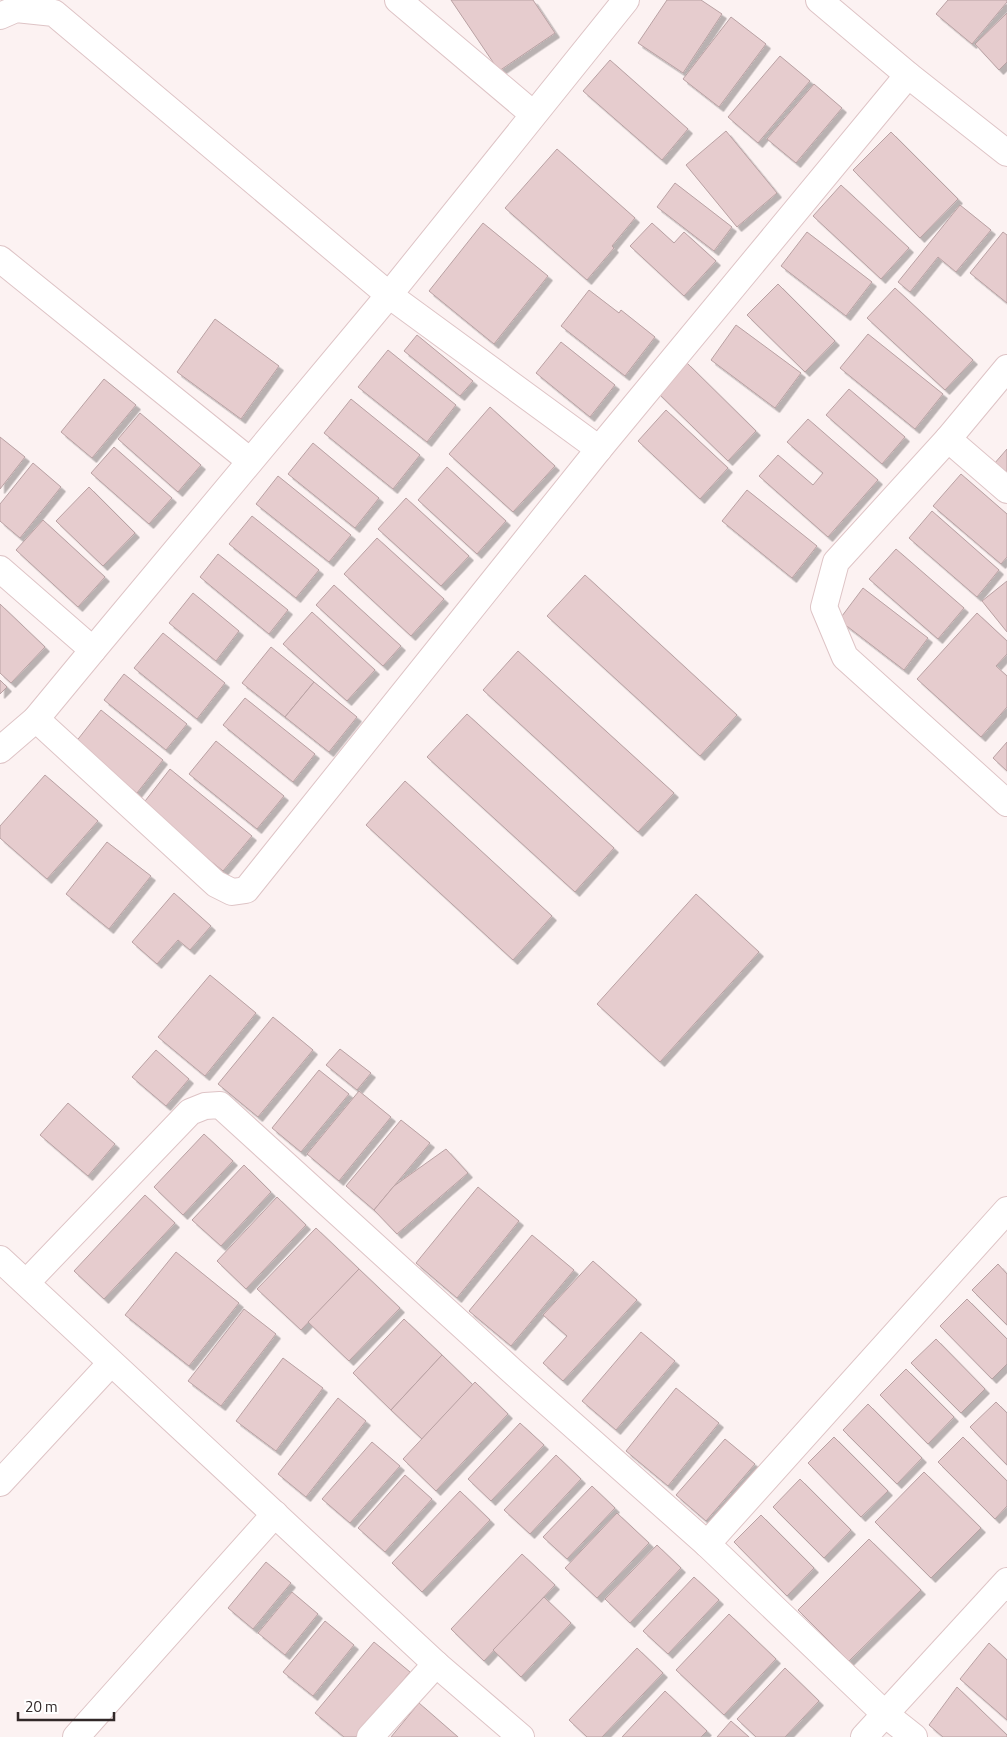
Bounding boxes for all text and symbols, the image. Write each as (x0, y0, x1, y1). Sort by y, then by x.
scale bar (18, 1690, 114, 1722)
text: 20 m (25, 1695, 58, 1718)

